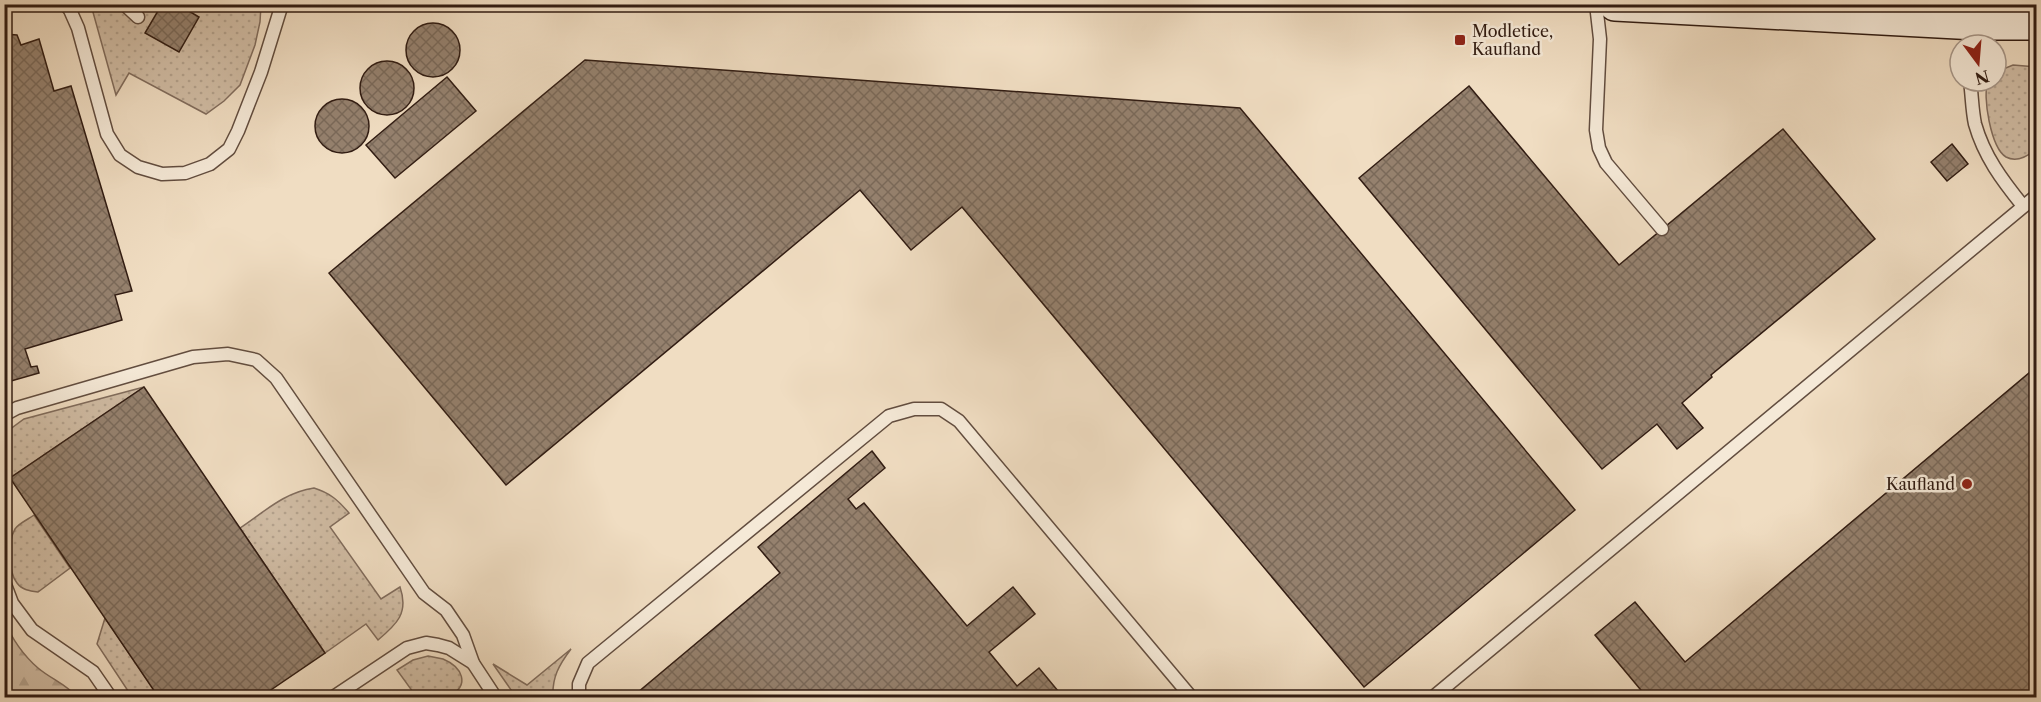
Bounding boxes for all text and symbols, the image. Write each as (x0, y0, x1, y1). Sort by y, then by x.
place label: Modletice, Kaufland (1472, 21, 1553, 59)
marker: Modletice, Kaufland (1453, 33, 1467, 47)
north arrow (1948, 33, 2008, 93)
text: N (1973, 66, 1992, 89)
place label: Kaufland (1886, 474, 1955, 494)
marker: Kaufland (1960, 477, 1974, 491)

